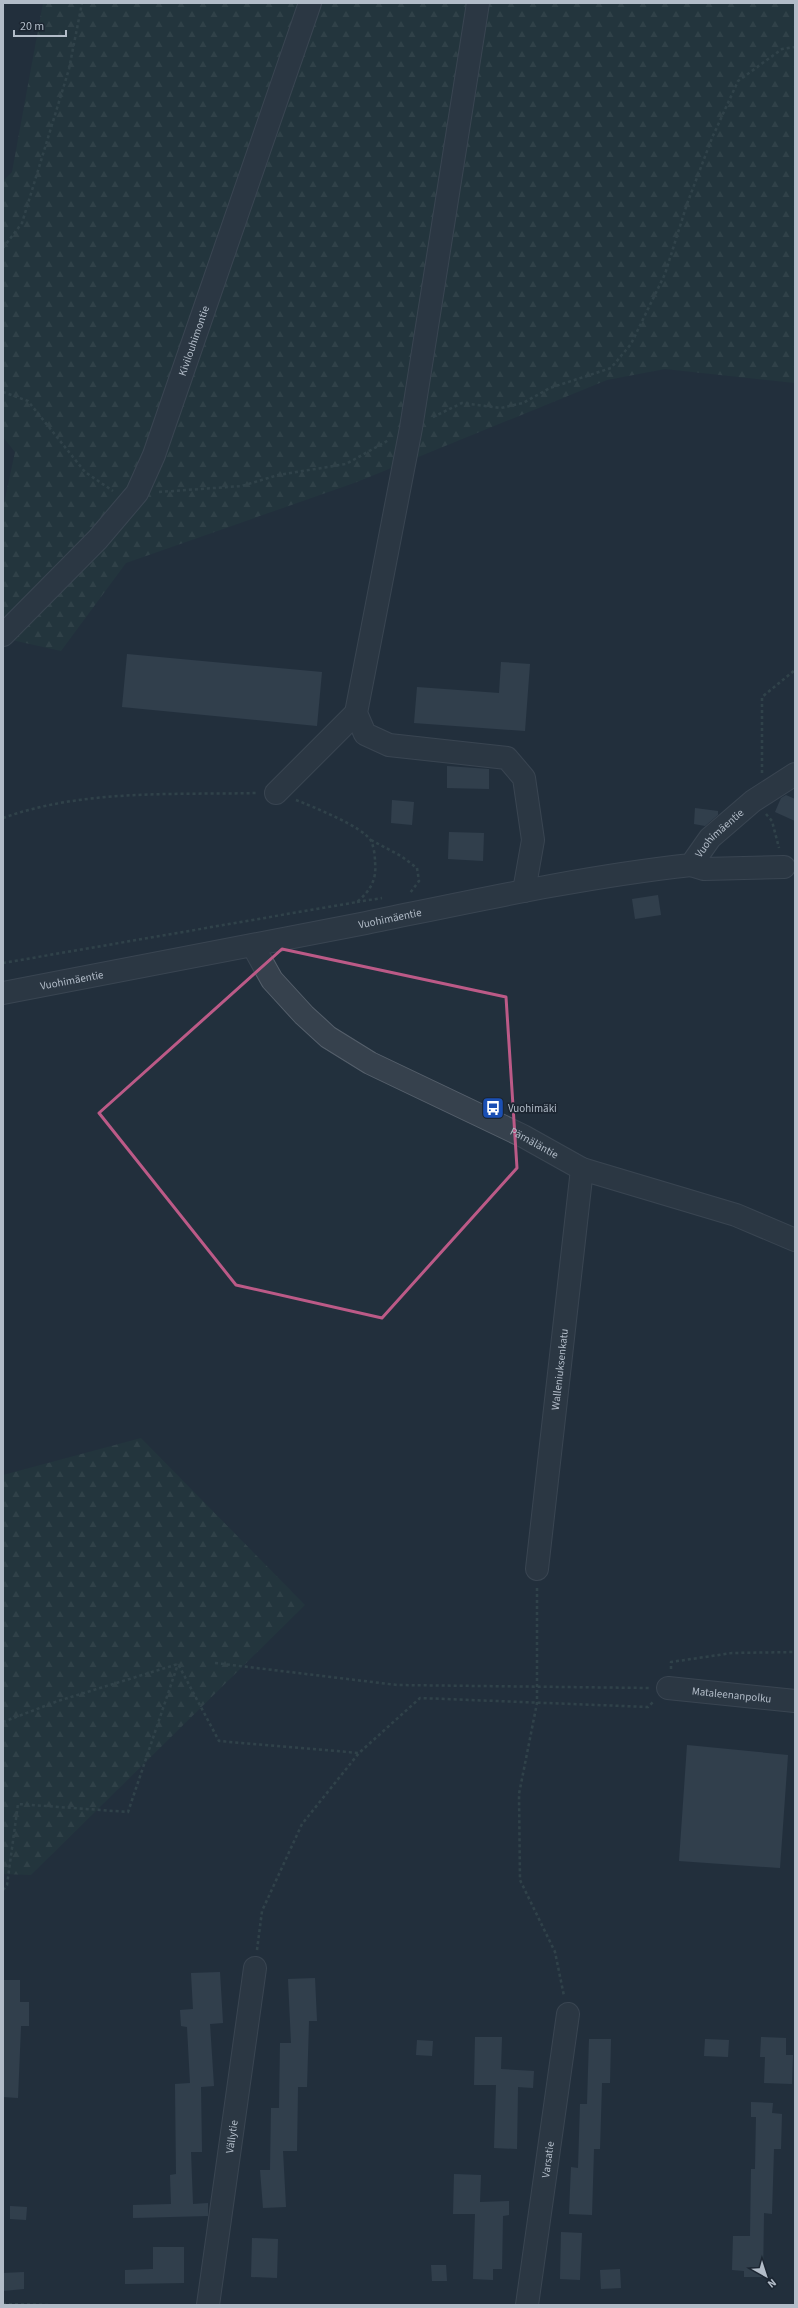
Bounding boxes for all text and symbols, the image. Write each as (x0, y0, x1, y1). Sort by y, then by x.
scale bar (14, 12, 66, 38)
text: 20 m (20, 18, 44, 35)
street label: Kivilouhimontie (174, 303, 213, 378)
street label: Vuohimäentie (691, 805, 747, 860)
street label: Vuohimäentie (357, 904, 423, 932)
street label: Vuohimäentie (39, 966, 105, 993)
bus stop icon: Vuohimäki (480, 1095, 506, 1121)
place label: Vuohimäki (508, 1101, 557, 1116)
street label: Pärnäläntie (508, 1123, 562, 1162)
street label: Walleniuksenkatu (547, 1328, 572, 1411)
street label: Mataleenanpolku (691, 1683, 772, 1706)
street label: Vällytie (222, 2118, 241, 2154)
street label: Varsatie (538, 2140, 558, 2179)
north arrow (746, 2256, 786, 2296)
text: N (764, 2275, 780, 2292)

